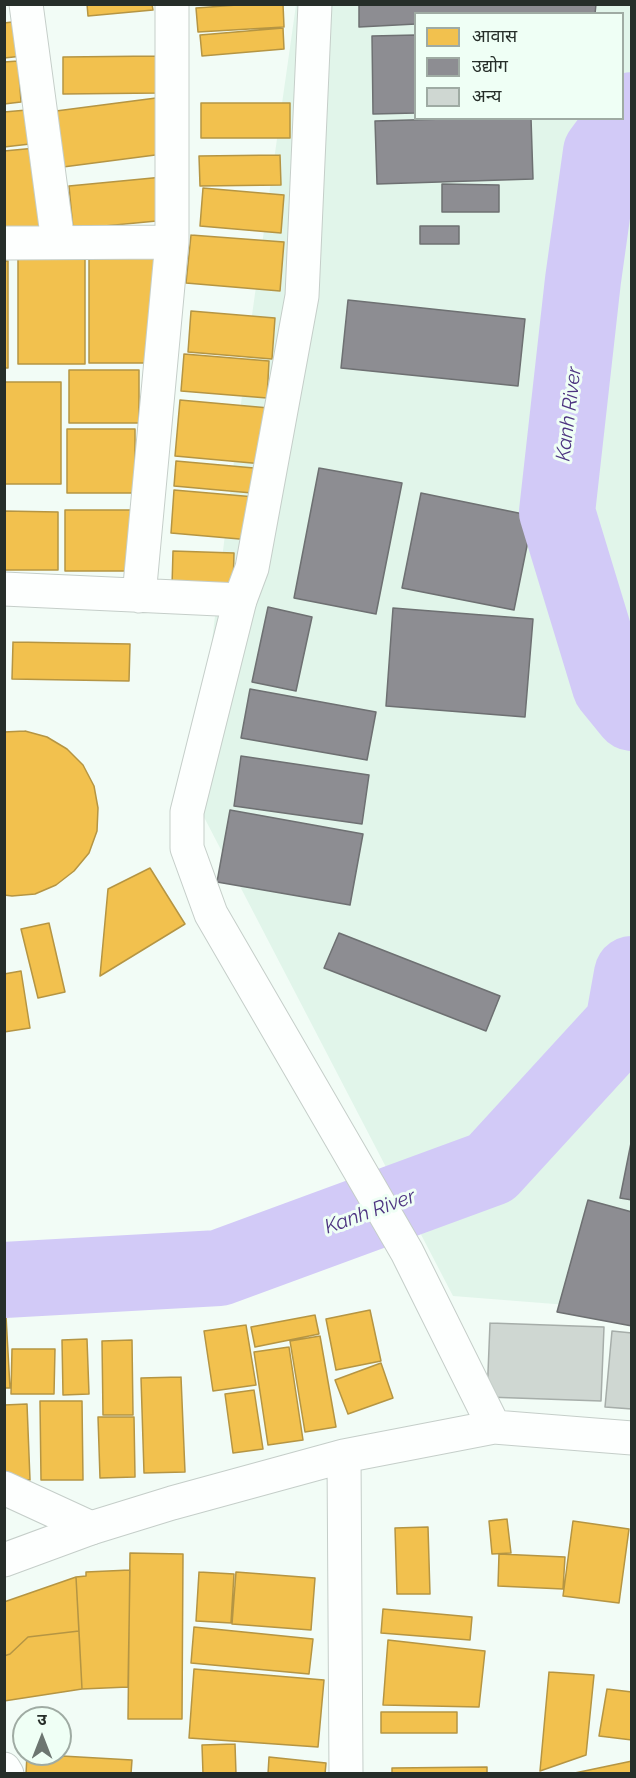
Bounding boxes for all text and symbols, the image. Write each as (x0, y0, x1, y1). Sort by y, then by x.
legend (414, 12, 624, 120)
text: आवास (472, 25, 517, 46)
text: उद्योग (472, 55, 508, 76)
text: अन्य (472, 85, 502, 106)
water label: Kanh River (551, 365, 587, 463)
water label: Kanh River (321, 1185, 419, 1239)
north arrow (12, 1706, 72, 1766)
text: उ (37, 1710, 47, 1729)

